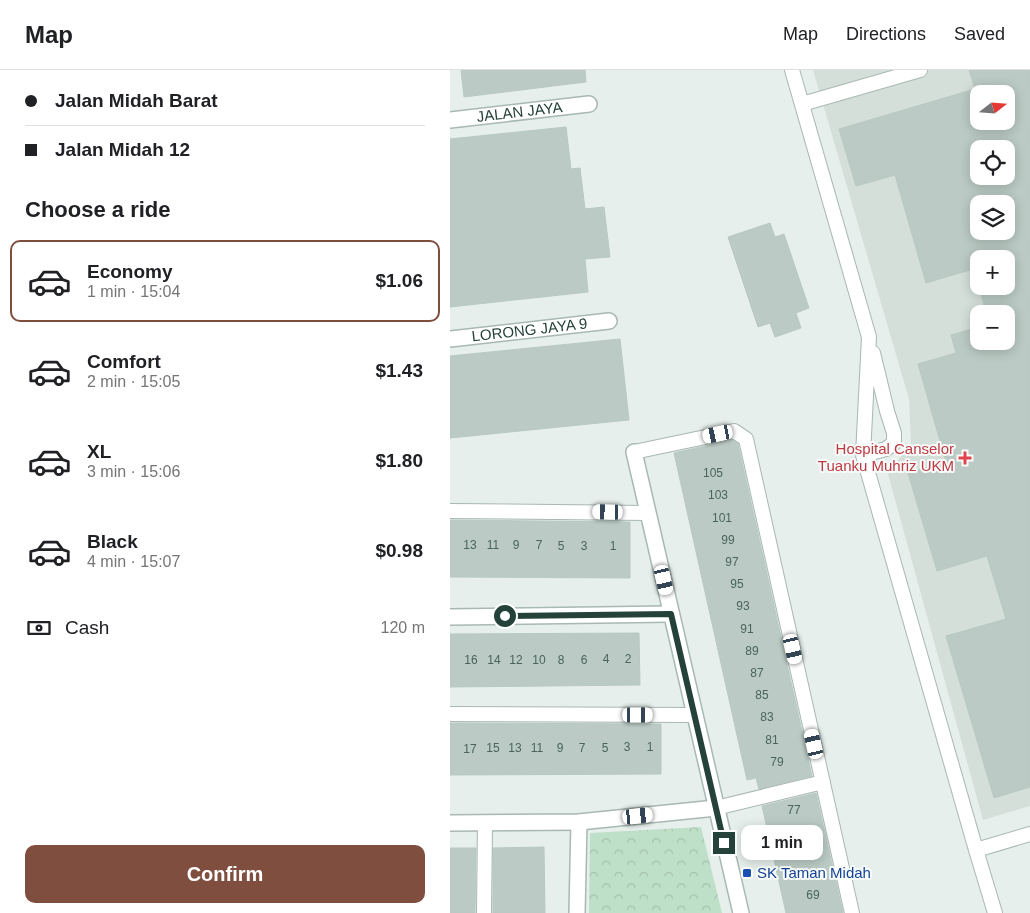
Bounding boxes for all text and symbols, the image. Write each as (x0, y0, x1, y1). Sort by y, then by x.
text: Map (25, 21, 73, 48)
text: Map (783, 24, 818, 44)
text: Directions (846, 24, 926, 44)
text: Saved (954, 24, 1005, 44)
north arrow (970, 85, 1015, 130)
map controls (970, 85, 1015, 350)
text: Jalan Midah Barat (55, 90, 218, 111)
street label: JALAN JAYA (476, 98, 563, 125)
text: Jalan Midah 12 (55, 139, 190, 160)
button: locate (970, 140, 1015, 185)
button: layers (970, 195, 1015, 240)
text: Choose a ride (25, 197, 170, 222)
button: + (970, 250, 1015, 295)
icon: car (27, 259, 72, 304)
text: Economy (87, 261, 173, 282)
text: $1.06 (375, 270, 423, 291)
text: 1 min · 15:04 (87, 283, 180, 300)
button: − (970, 305, 1015, 350)
street label: LORONG JAYA 9 (471, 315, 588, 344)
icon: car (27, 349, 72, 394)
text: Comfort (87, 351, 161, 372)
text: $1.43 (375, 360, 423, 381)
text: 2 min · 15:05 (87, 373, 180, 390)
car (701, 424, 734, 444)
icon: car (27, 439, 72, 484)
place label: Hospital Canselor Tuanku Muhriz UKM (818, 440, 954, 474)
text: XL (87, 441, 111, 462)
text: $1.80 (375, 450, 423, 471)
marker: Hospital Canselor Tuanku Muhriz UKM (958, 451, 972, 465)
text: 3 min · 15:06 (87, 463, 180, 480)
house number: 105 (703, 466, 723, 480)
house number: 103 (708, 488, 728, 502)
car (592, 504, 623, 520)
house number: 101 (712, 511, 732, 525)
icon: car (27, 529, 72, 574)
text: Black (87, 531, 138, 552)
house number: 99 (721, 533, 735, 547)
house number: 13 (463, 538, 477, 552)
house number: 11 (487, 538, 500, 552)
house number: 9 (513, 538, 520, 552)
house number: 7 (536, 538, 543, 552)
house number: 5 (558, 539, 565, 553)
house number: 3 (581, 539, 588, 553)
house number: 1 (610, 539, 617, 553)
text: $0.98 (375, 540, 423, 561)
text: 4 min · 15:07 (87, 553, 180, 570)
house number: 97 (725, 555, 739, 569)
car (653, 564, 674, 596)
house number: 95 (730, 577, 744, 591)
house number: 93 (736, 599, 750, 613)
route start (494, 605, 516, 627)
icon: cash (25, 614, 53, 642)
text: Cash (65, 617, 109, 638)
text: 120 m (381, 619, 425, 636)
house number: 91 (740, 622, 754, 636)
car (782, 633, 803, 665)
house number: 89 (745, 644, 759, 658)
house number: 4 (603, 652, 610, 666)
house number: 2 (625, 652, 632, 666)
house number: 16 (464, 653, 478, 667)
house number: 14 (487, 653, 501, 667)
house number: 12 (509, 653, 523, 667)
house number: 10 (532, 653, 546, 667)
house number: 8 (558, 653, 565, 667)
house number: 6 (581, 653, 588, 667)
house number: 87 (750, 666, 764, 680)
house number: 85 (755, 688, 769, 702)
car (623, 708, 653, 723)
house number: 83 (760, 710, 774, 724)
car (803, 728, 824, 760)
house number: 81 (765, 733, 779, 747)
house number: 3 (624, 740, 631, 754)
house number: 1 (647, 740, 654, 754)
house number: 15 (486, 741, 500, 755)
house number: 13 (508, 741, 522, 755)
house number: 11 (531, 741, 544, 755)
house number: 9 (557, 741, 564, 755)
house number: 7 (579, 741, 586, 755)
house number: 5 (602, 741, 609, 755)
house number: 17 (463, 742, 477, 756)
house number: 79 (770, 755, 784, 769)
house number: 77 (787, 803, 801, 817)
car (622, 807, 653, 825)
callout: 1 min (742, 826, 824, 860)
route end (713, 832, 735, 854)
text: 1 min (761, 834, 803, 851)
button: Confirm (25, 845, 425, 903)
place label: SK Taman Midah (757, 864, 871, 881)
marker: SK Taman Midah (741, 867, 753, 879)
house number: 69 (806, 888, 820, 902)

